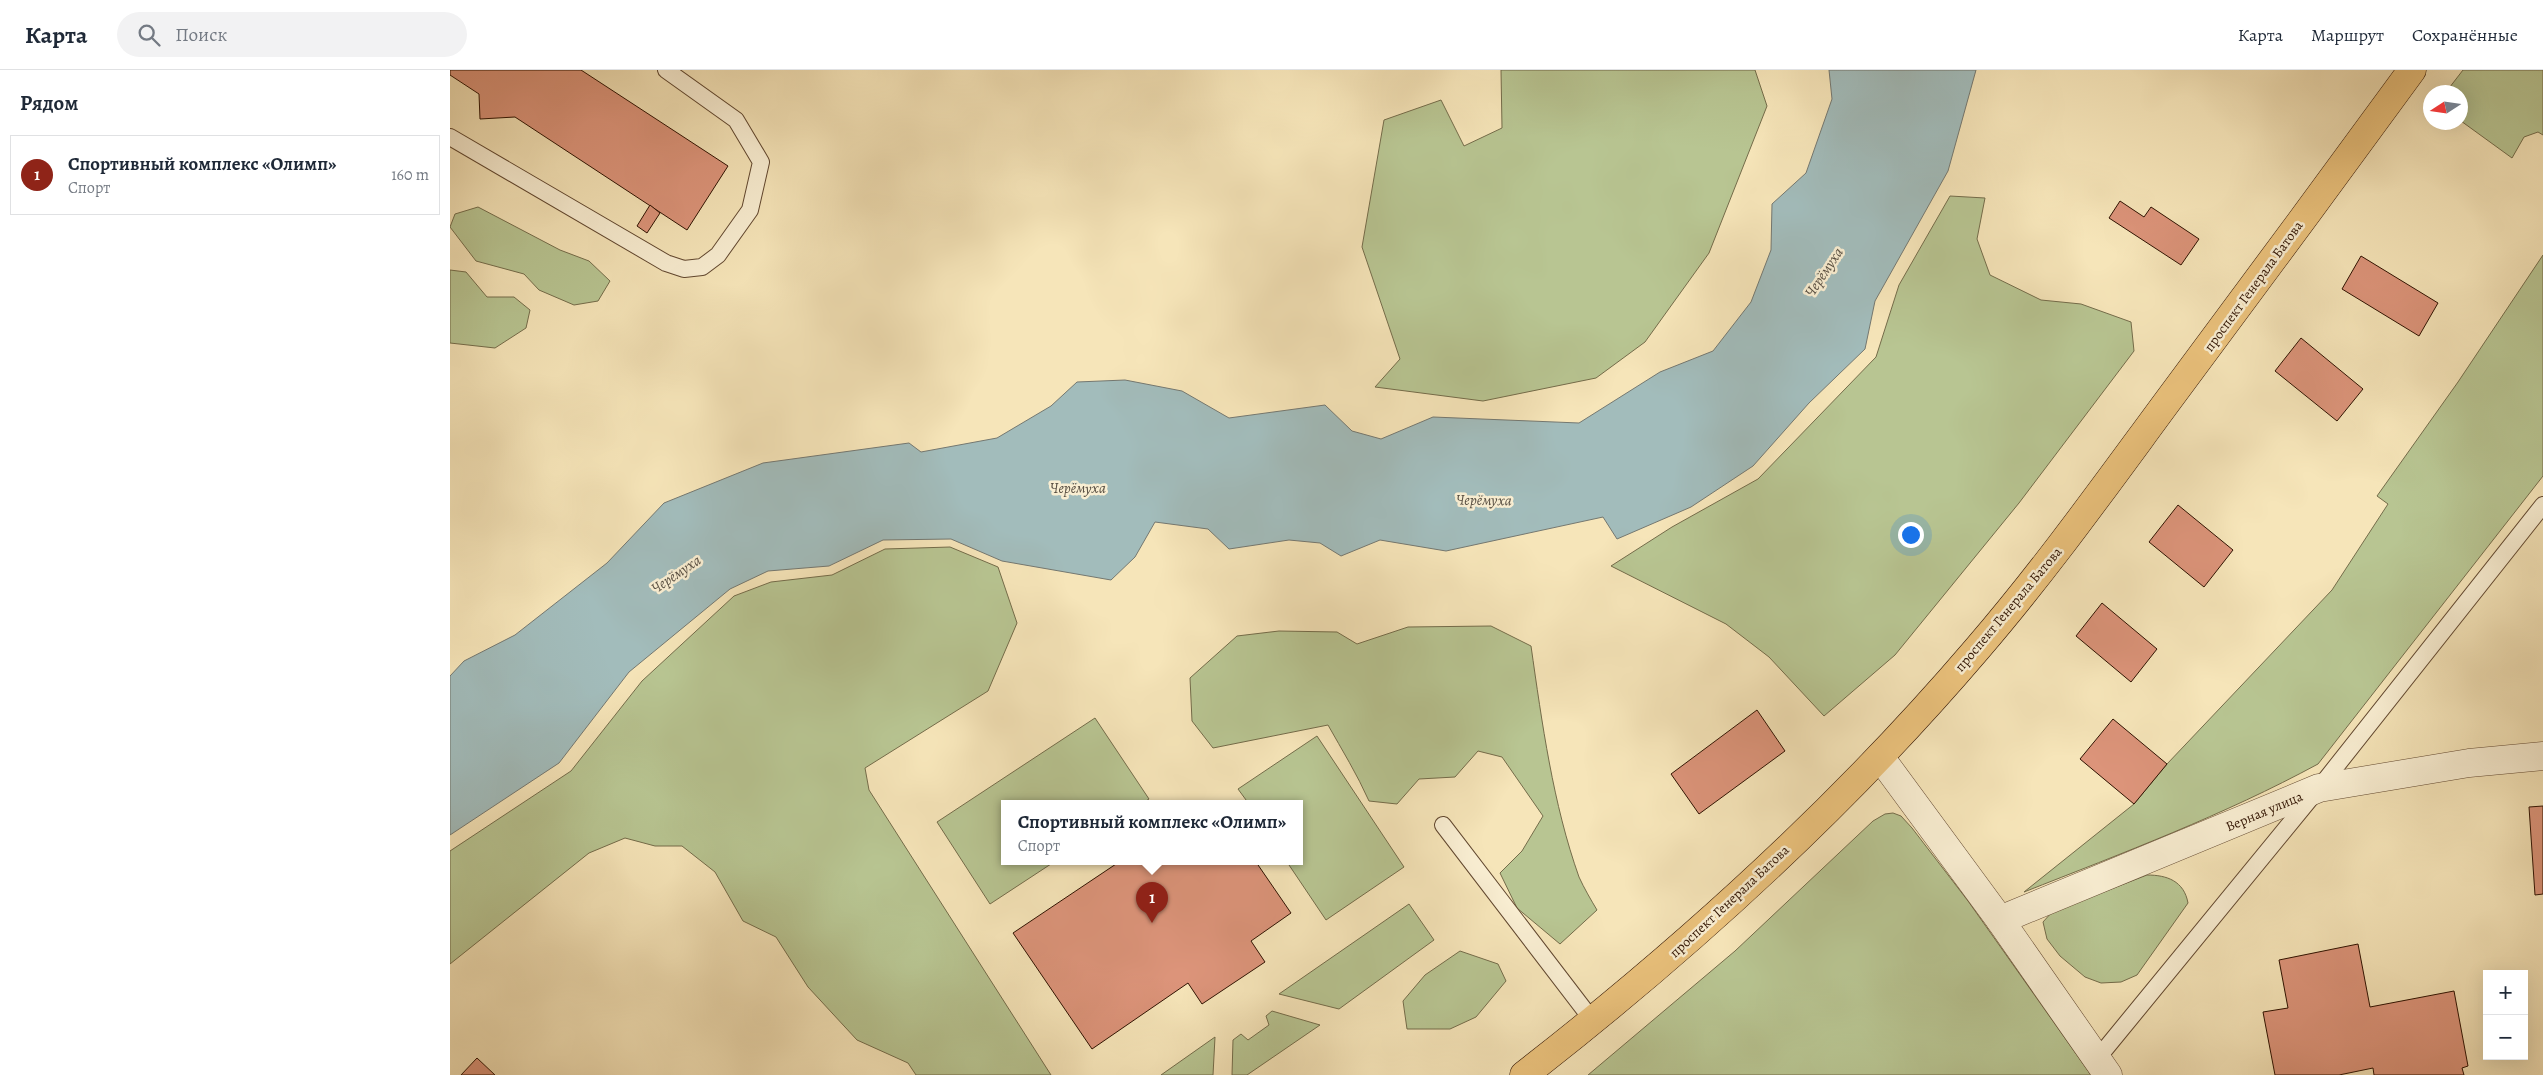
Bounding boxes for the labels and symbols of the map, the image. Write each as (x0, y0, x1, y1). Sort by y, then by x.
north arrow (2423, 85, 2468, 130)
street label: проспект Генерала Батова (2200, 217, 2308, 355)
water label: Черёмуха (1800, 243, 1848, 301)
water label: Черёмуха (1050, 478, 1106, 498)
water label: Черёмуха (1456, 490, 1512, 510)
your location (1898, 522, 1924, 548)
street label: проспект Генерала Батова (1951, 543, 2067, 676)
water label: Черёмуха (647, 550, 705, 598)
street label: Верная улица (2223, 787, 2306, 836)
street label: проспект Генерала Батова (1665, 840, 1794, 962)
pin: 1 (1136, 882, 1168, 923)

